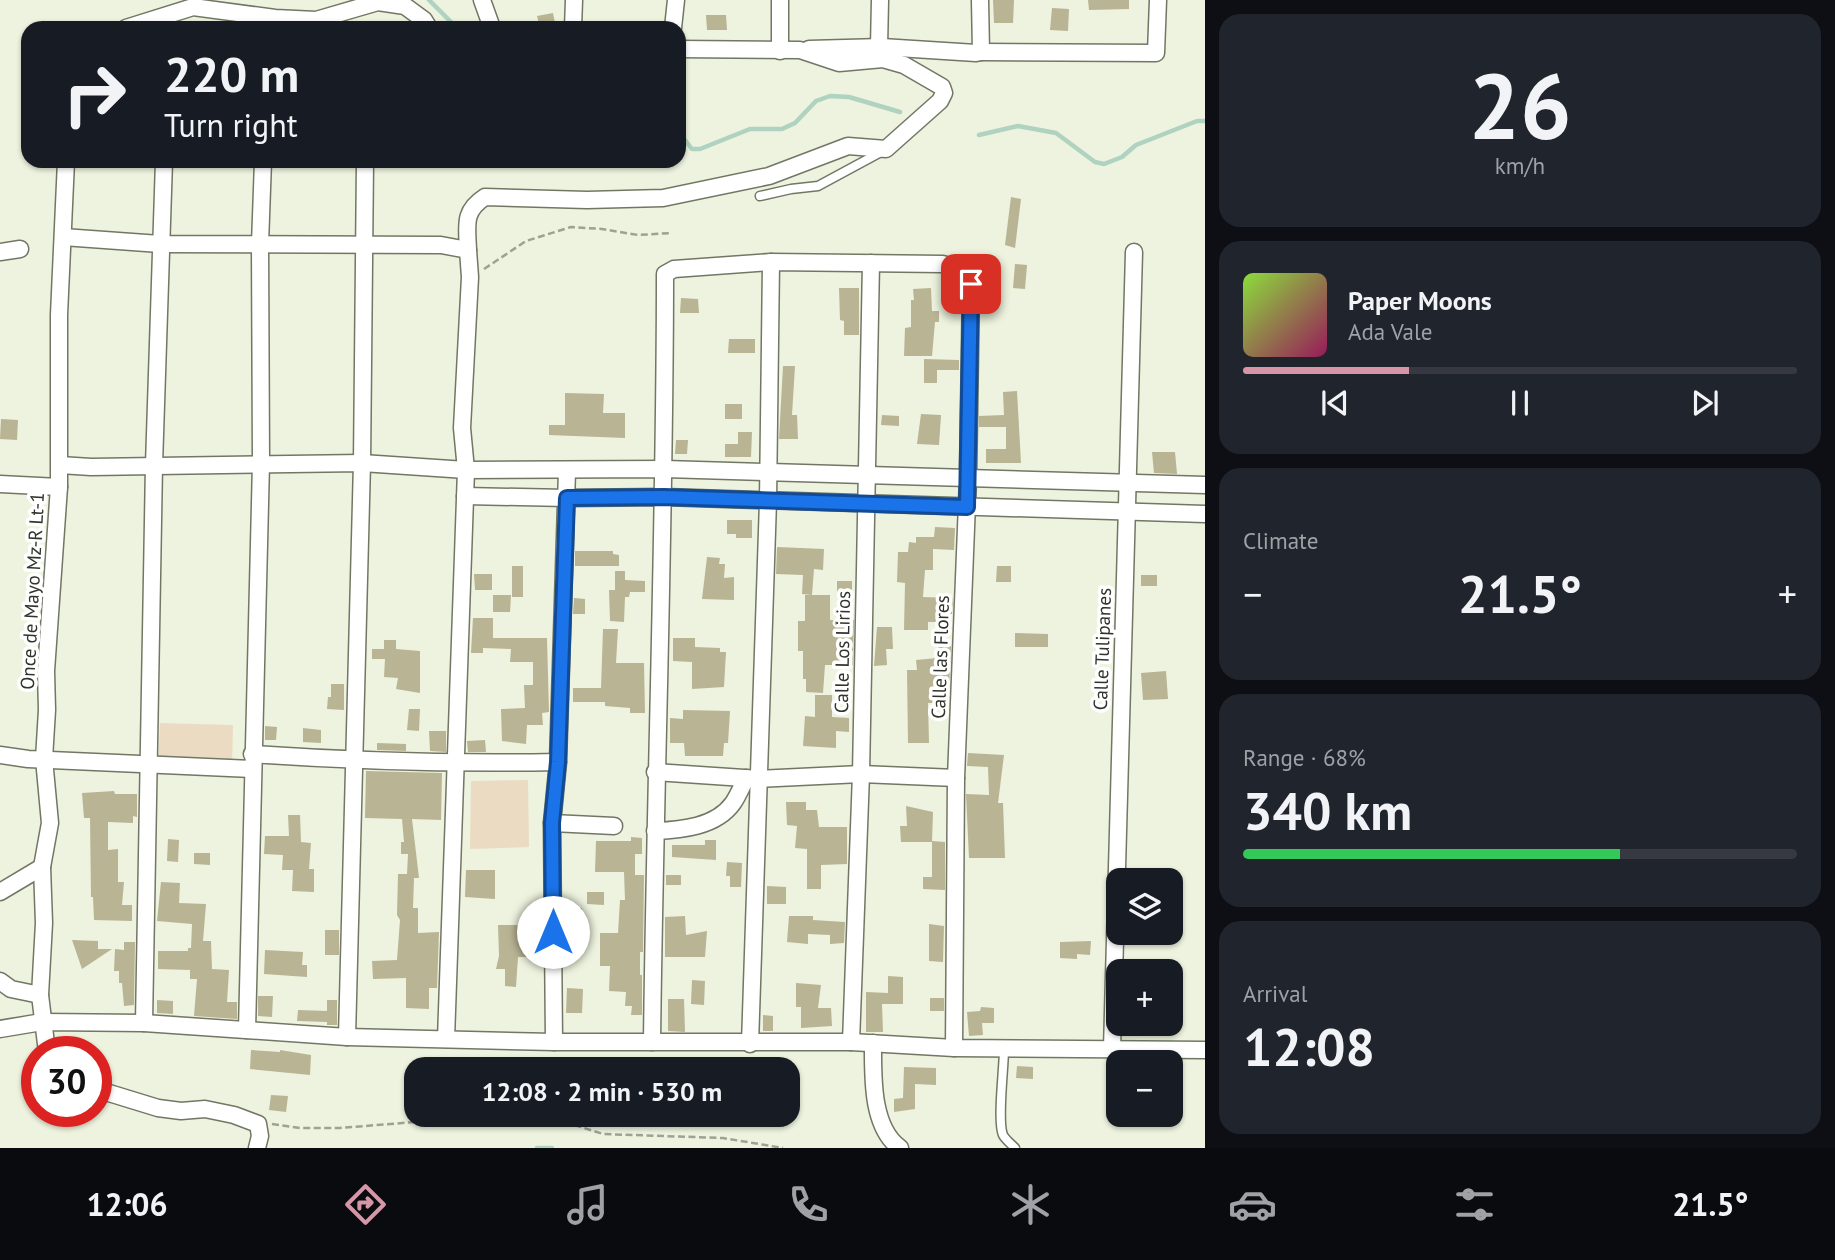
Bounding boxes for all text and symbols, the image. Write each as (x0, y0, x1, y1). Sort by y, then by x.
text: 220 m (164, 42, 299, 106)
text: 26 (1468, 46, 1572, 164)
icon: right (49, 49, 140, 140)
text: Turn right (164, 104, 298, 146)
text: km/h (1495, 151, 1545, 180)
pin (941, 254, 1001, 314)
icon: arrive (952, 265, 990, 303)
text: Paper Moons (1348, 284, 1492, 317)
text: Ada Vale (1348, 317, 1432, 346)
icon: previous (1316, 384, 1354, 422)
icon: pause (1501, 384, 1539, 422)
icon: next (1686, 384, 1724, 422)
street label: Once de Mayo Mz-R Lt-1 (15, 492, 49, 690)
text: Climate (1243, 526, 1318, 555)
text: 21.5° (1458, 560, 1582, 627)
text: − (1243, 569, 1262, 618)
text: + (1778, 569, 1797, 618)
street label: Calle Tulipanes (1088, 587, 1116, 711)
street label: Calle Los Lirios (829, 591, 855, 713)
street label: Calle las Flores (926, 595, 954, 719)
text: Range · 68% (1243, 743, 1366, 772)
text: 340 km (1243, 777, 1412, 844)
map controls (1106, 868, 1183, 1127)
button: layers (1106, 868, 1183, 945)
position arrow (516, 895, 590, 969)
button: + (1106, 959, 1183, 1036)
text: Arrival (1243, 979, 1307, 1008)
text: 12:08 (1243, 1013, 1375, 1080)
speed limit sign: 30 (21, 1036, 112, 1127)
button: − (1106, 1050, 1183, 1127)
text: 12:08 · 2 min · 530 m (482, 1075, 722, 1108)
icon: directions (341, 1180, 390, 1229)
icon: music (563, 1180, 612, 1229)
icon: phone (784, 1180, 833, 1229)
icon: climate (1006, 1180, 1055, 1229)
icon: car (1228, 1180, 1277, 1229)
icon: filters (1450, 1180, 1499, 1229)
text: 12:06 (86, 1183, 168, 1225)
text: 21.5° (1672, 1183, 1749, 1225)

